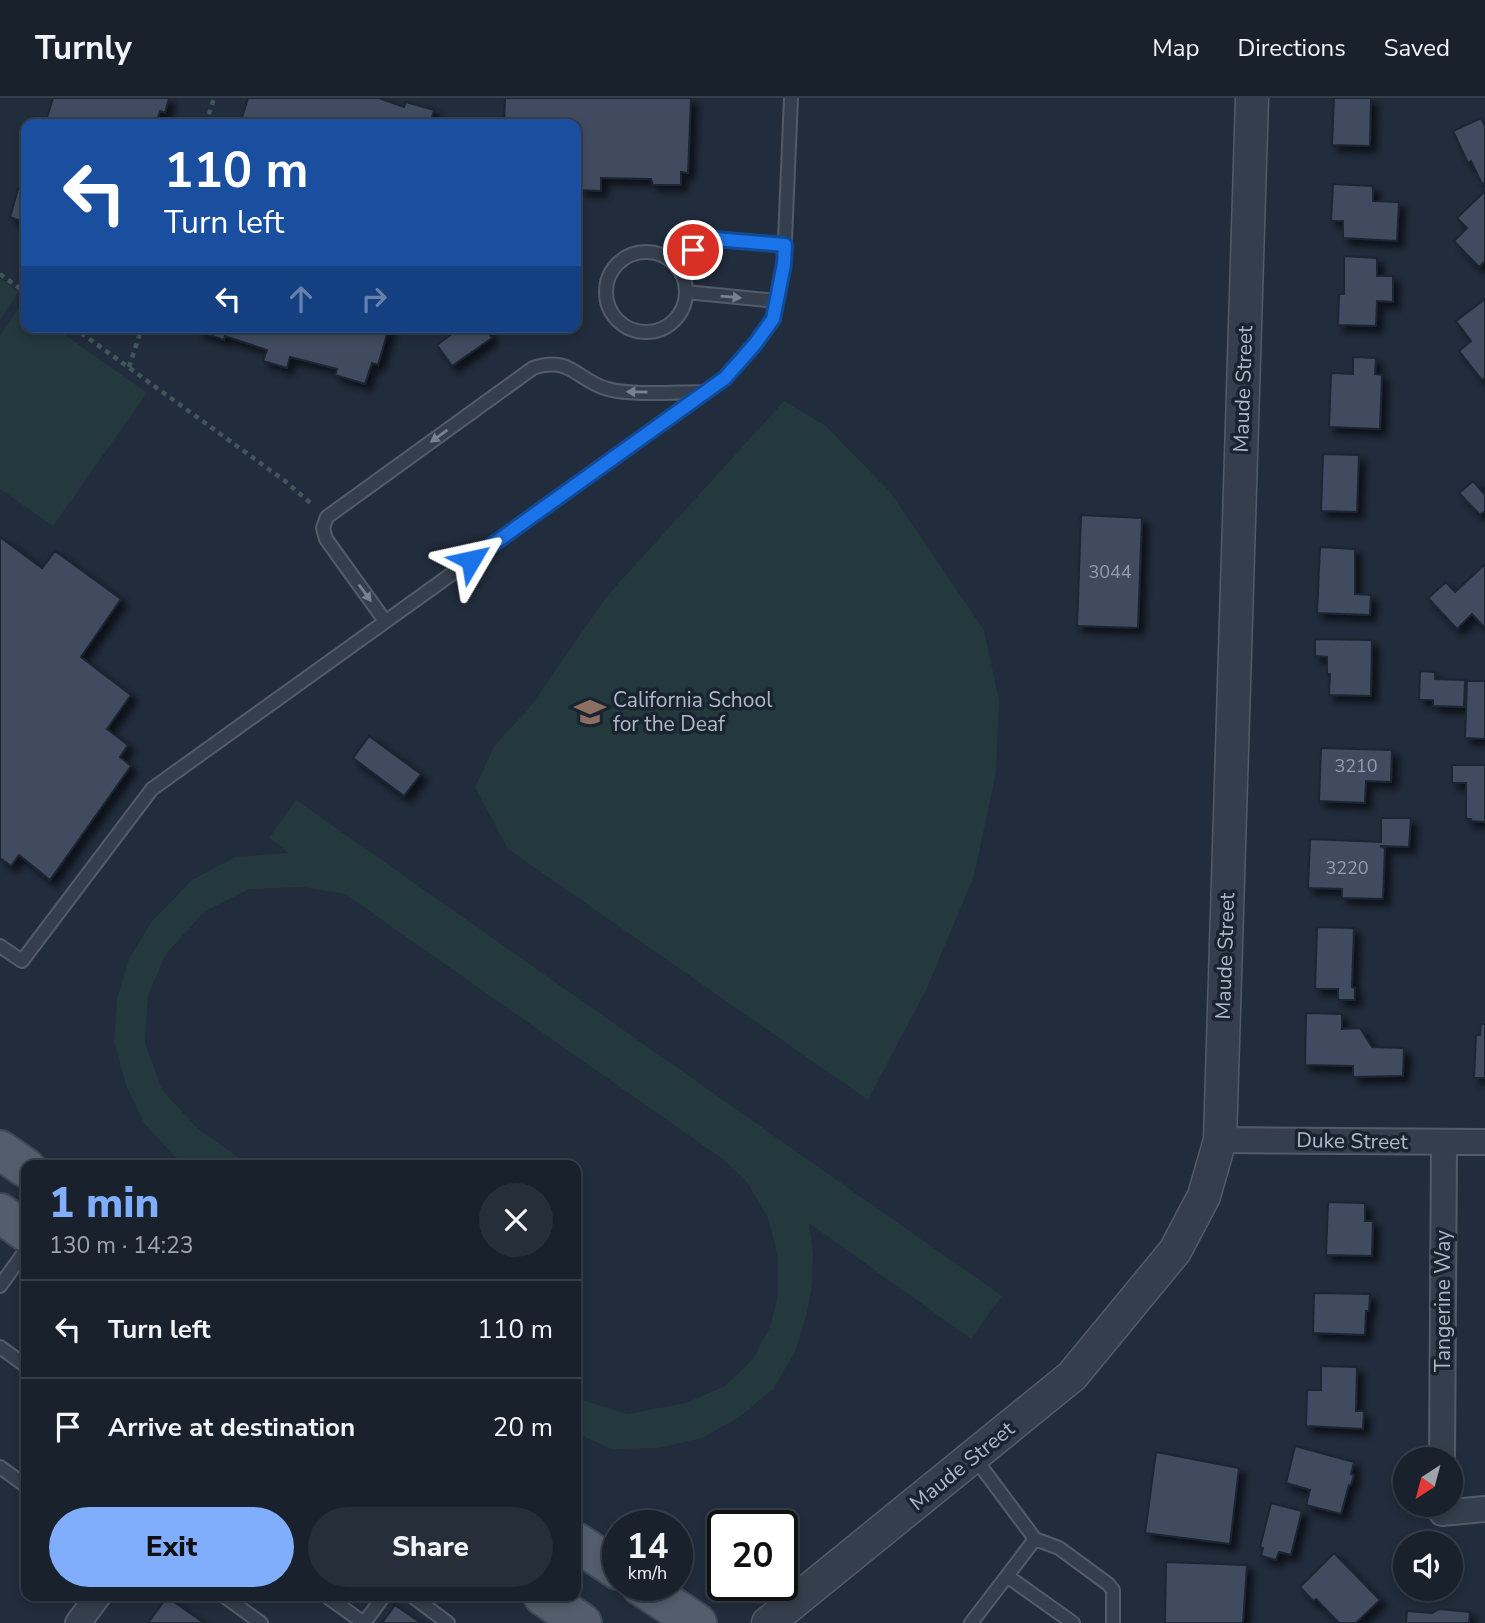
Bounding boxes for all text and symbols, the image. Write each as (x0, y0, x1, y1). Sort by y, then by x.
text: Turnly (35, 26, 132, 71)
text: Map (1152, 32, 1199, 64)
text: Directions (1237, 32, 1346, 64)
text: Saved (1384, 32, 1450, 64)
text: 110 m (164, 137, 308, 204)
icon: left (49, 147, 140, 238)
text: Turn left (164, 201, 284, 244)
pin (663, 220, 723, 280)
icon: arrive (674, 231, 712, 269)
icon: left (209, 280, 247, 318)
icon: ahead (282, 280, 320, 318)
icon: right (355, 280, 393, 318)
one-way arrow (720, 292, 742, 303)
street label: Maude Street (1227, 324, 1259, 453)
one-way arrow (626, 386, 648, 397)
one-way arrow (430, 429, 448, 443)
position arrow (434, 523, 508, 597)
house number: 3044 (1088, 560, 1132, 584)
one-way arrow (358, 584, 372, 602)
place label: California School for the Deaf (613, 686, 773, 738)
school or university icon: California School for the Deaf (573, 695, 607, 729)
house number: 3210 (1334, 754, 1378, 778)
house number: 3220 (1325, 856, 1369, 880)
street label: Maude Street (1209, 891, 1241, 1020)
street label: Duke Street (1296, 1126, 1409, 1156)
text: 1 min (49, 1175, 159, 1232)
button: close (479, 1183, 553, 1257)
text: 130 m · 14:23 (49, 1230, 194, 1261)
street label: Tangerine Way (1429, 1230, 1457, 1372)
icon: left (49, 1310, 87, 1348)
text: Turn left (108, 1312, 211, 1347)
text: 110 m (477, 1312, 553, 1347)
icon: arrive (49, 1408, 87, 1446)
text: Arrive at destination (108, 1410, 355, 1445)
text: 20 m (493, 1410, 553, 1445)
street label: Maude Street (904, 1415, 1021, 1517)
north arrow (1393, 1447, 1463, 1517)
map controls (1393, 1447, 1463, 1601)
button: Exit (49, 1507, 294, 1587)
button: Share (308, 1507, 553, 1587)
speed limit sign: 20 (707, 1510, 798, 1601)
text: 14 (626, 1523, 669, 1570)
button: sound (1393, 1531, 1463, 1601)
text: km/h (628, 1561, 667, 1585)

